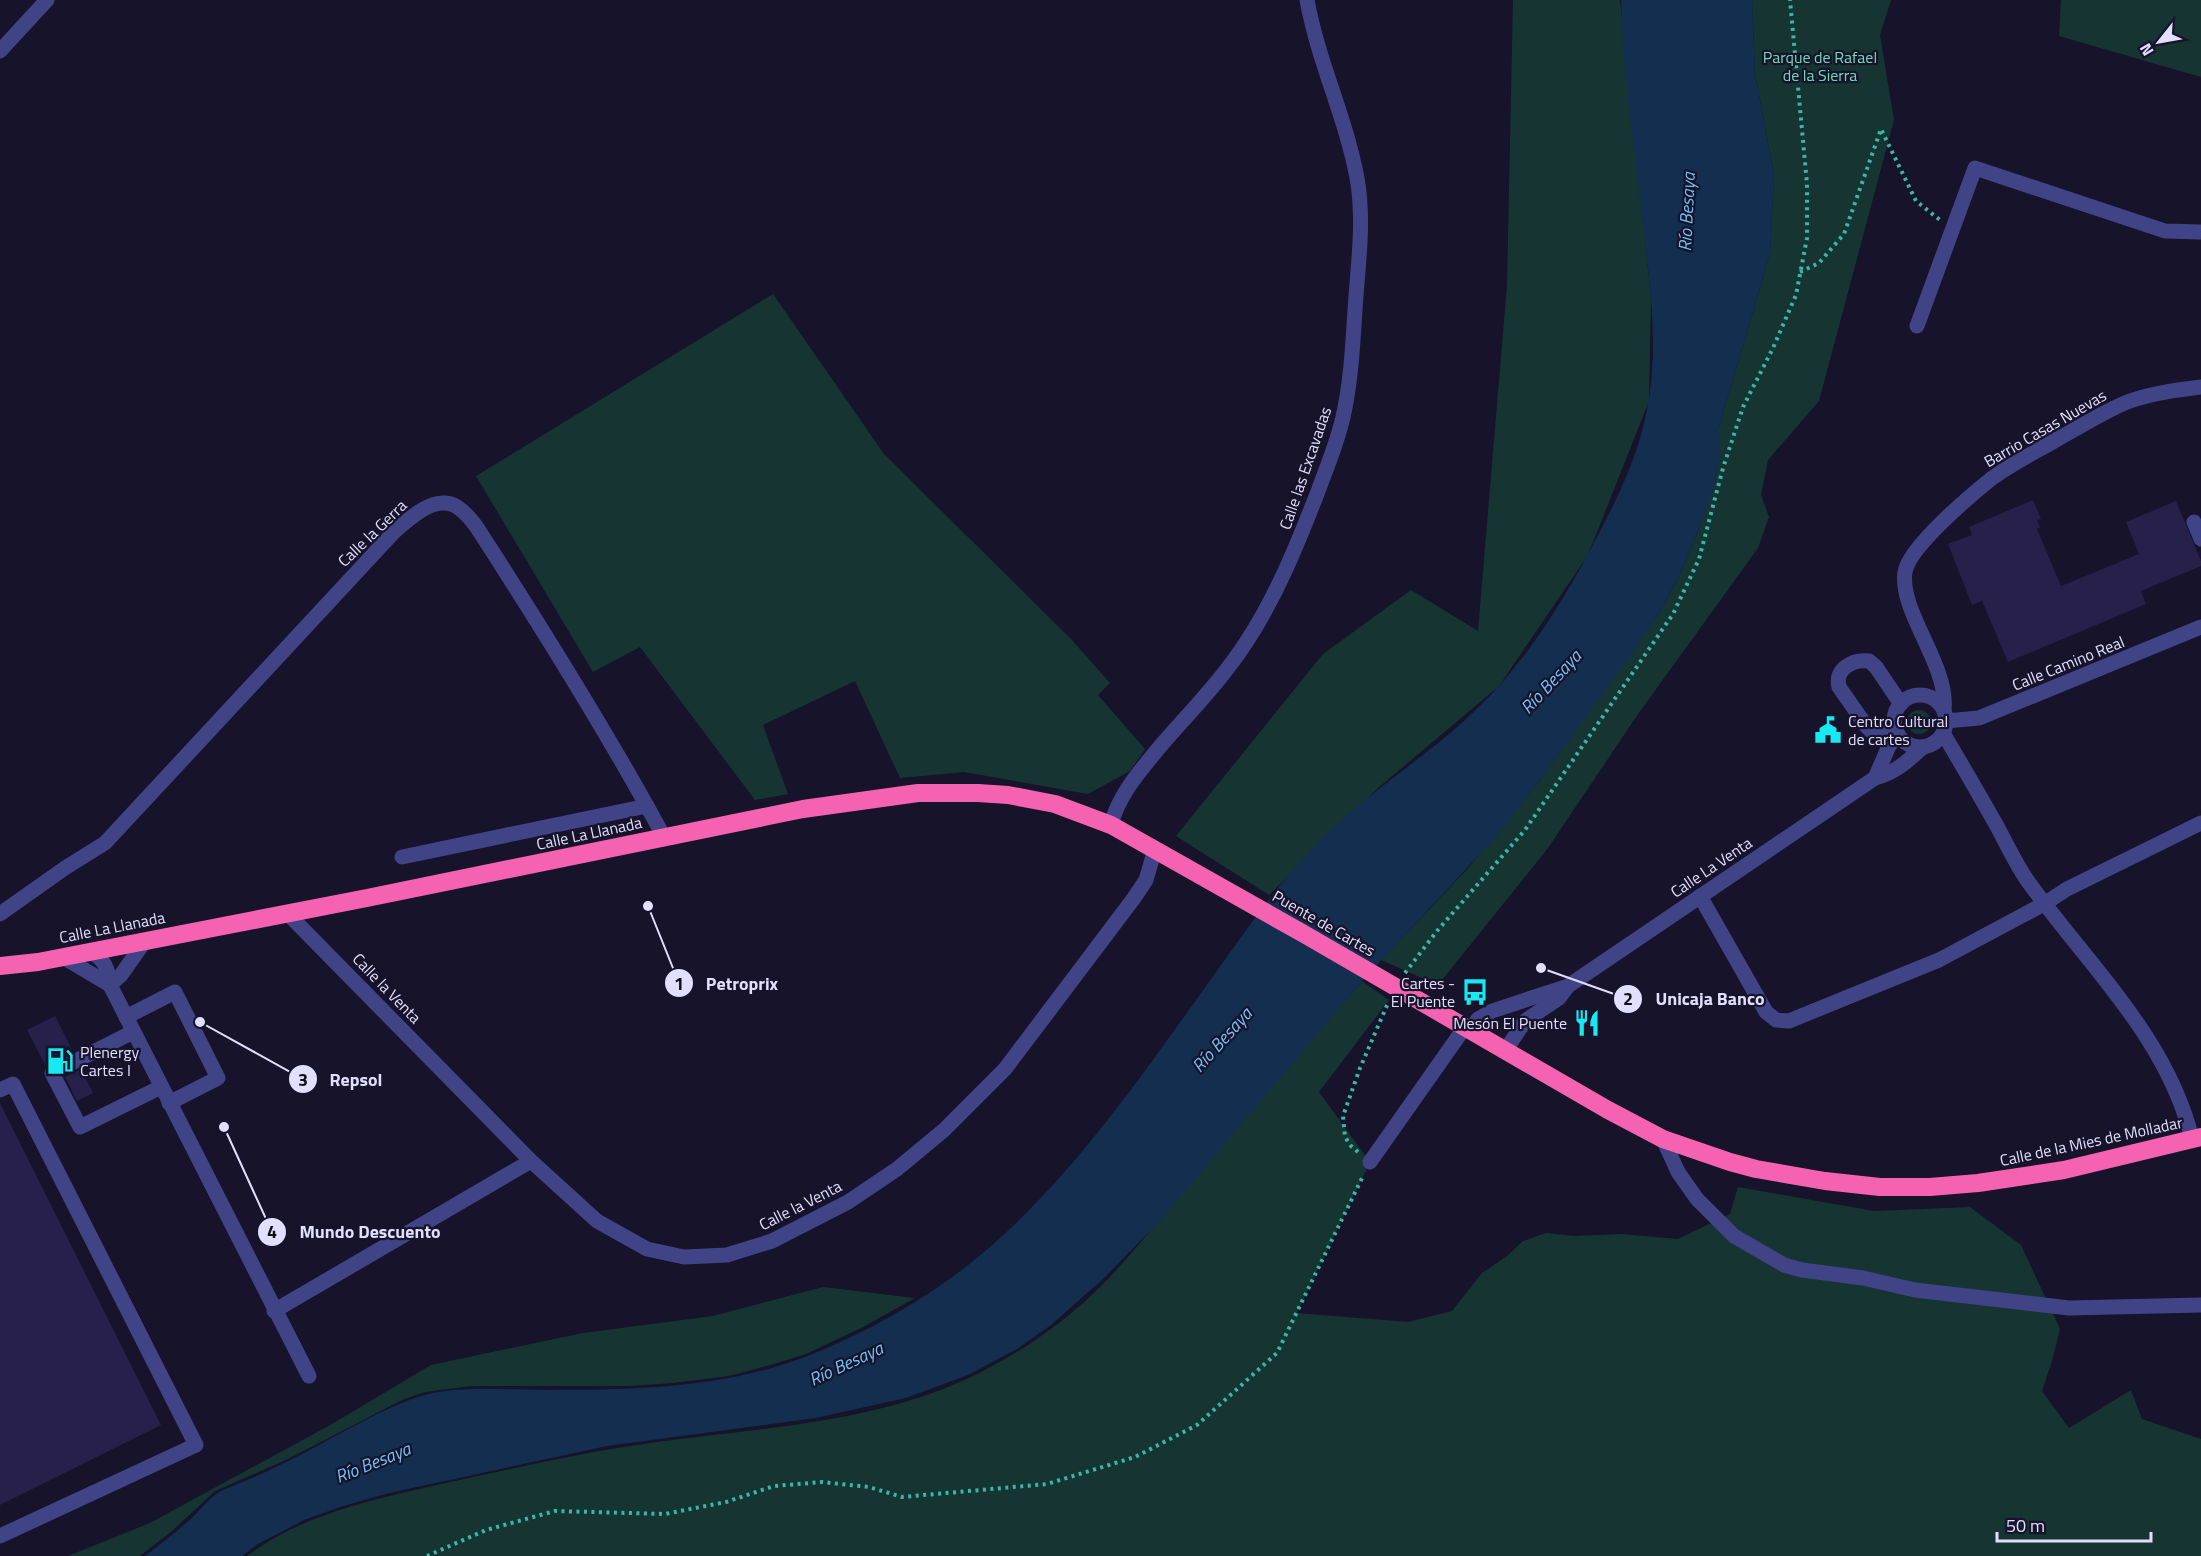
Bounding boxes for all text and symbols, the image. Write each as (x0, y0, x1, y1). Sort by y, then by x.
north arrow (2129, 12, 2189, 72)
text: N (2133, 39, 2159, 61)
park label: Parque de Rafael de la Sierra (1763, 45, 1877, 87)
water label: Río Besaya (1671, 171, 1702, 252)
street label: Barrio Casas Nuevas (1979, 383, 2111, 473)
street label: Calle las Excavadas (1273, 403, 1337, 533)
street label: Calle la Gerra (332, 494, 412, 572)
street label: Calle Camino Real (2008, 630, 2128, 696)
water label: Río Besaya (1514, 643, 1588, 720)
place label: Centro Cultural de cartes (1848, 709, 1948, 751)
public building icon: Centro Cultural de cartes (1813, 715, 1843, 745)
street label: Calle La Llanada (534, 810, 644, 856)
street label: Calle La Venta (1665, 831, 1757, 903)
street label: Puente de Cartes (1268, 884, 1380, 962)
street label: Calle La Llanada (57, 905, 167, 949)
street label: Calle la Venta (347, 947, 427, 1029)
callout: Petroprix (664, 965, 790, 1001)
text: 1 (674, 970, 684, 997)
text: Petroprix (706, 970, 779, 997)
place label: Cartes - El Puente (1391, 971, 1455, 1013)
bus stop icon: Cartes - El Puente (1460, 977, 1490, 1007)
callout: Unicaja Banco (1613, 981, 1776, 1017)
text: 2 (1623, 985, 1633, 1012)
text: Unicaja Banco (1656, 985, 1764, 1012)
water label: Río Besaya (1185, 1001, 1259, 1078)
restaurant icon: Mesón El Puente (1572, 1008, 1602, 1038)
place label: Mesón El Puente (1453, 1011, 1567, 1035)
place label: Plenergy Cartes I (80, 1040, 140, 1082)
fuel station icon: Plenergy Cartes I (45, 1046, 75, 1076)
callout: Repsol (288, 1061, 395, 1097)
text: 3 (298, 1066, 308, 1093)
text: Repsol (330, 1066, 382, 1093)
street label: Calle de la Mies de Molladar (1997, 1110, 2185, 1172)
street label: Calle la Venta (754, 1174, 846, 1236)
callout: Mundo Descuento (257, 1214, 453, 1250)
text: 4 (267, 1218, 277, 1245)
text: Mundo Descuento (299, 1218, 441, 1245)
water label: Río Besaya (804, 1334, 888, 1392)
water label: Río Besaya (331, 1435, 415, 1490)
scale bar (1997, 1505, 2152, 1543)
text: 50 m (2006, 1512, 2045, 1539)

